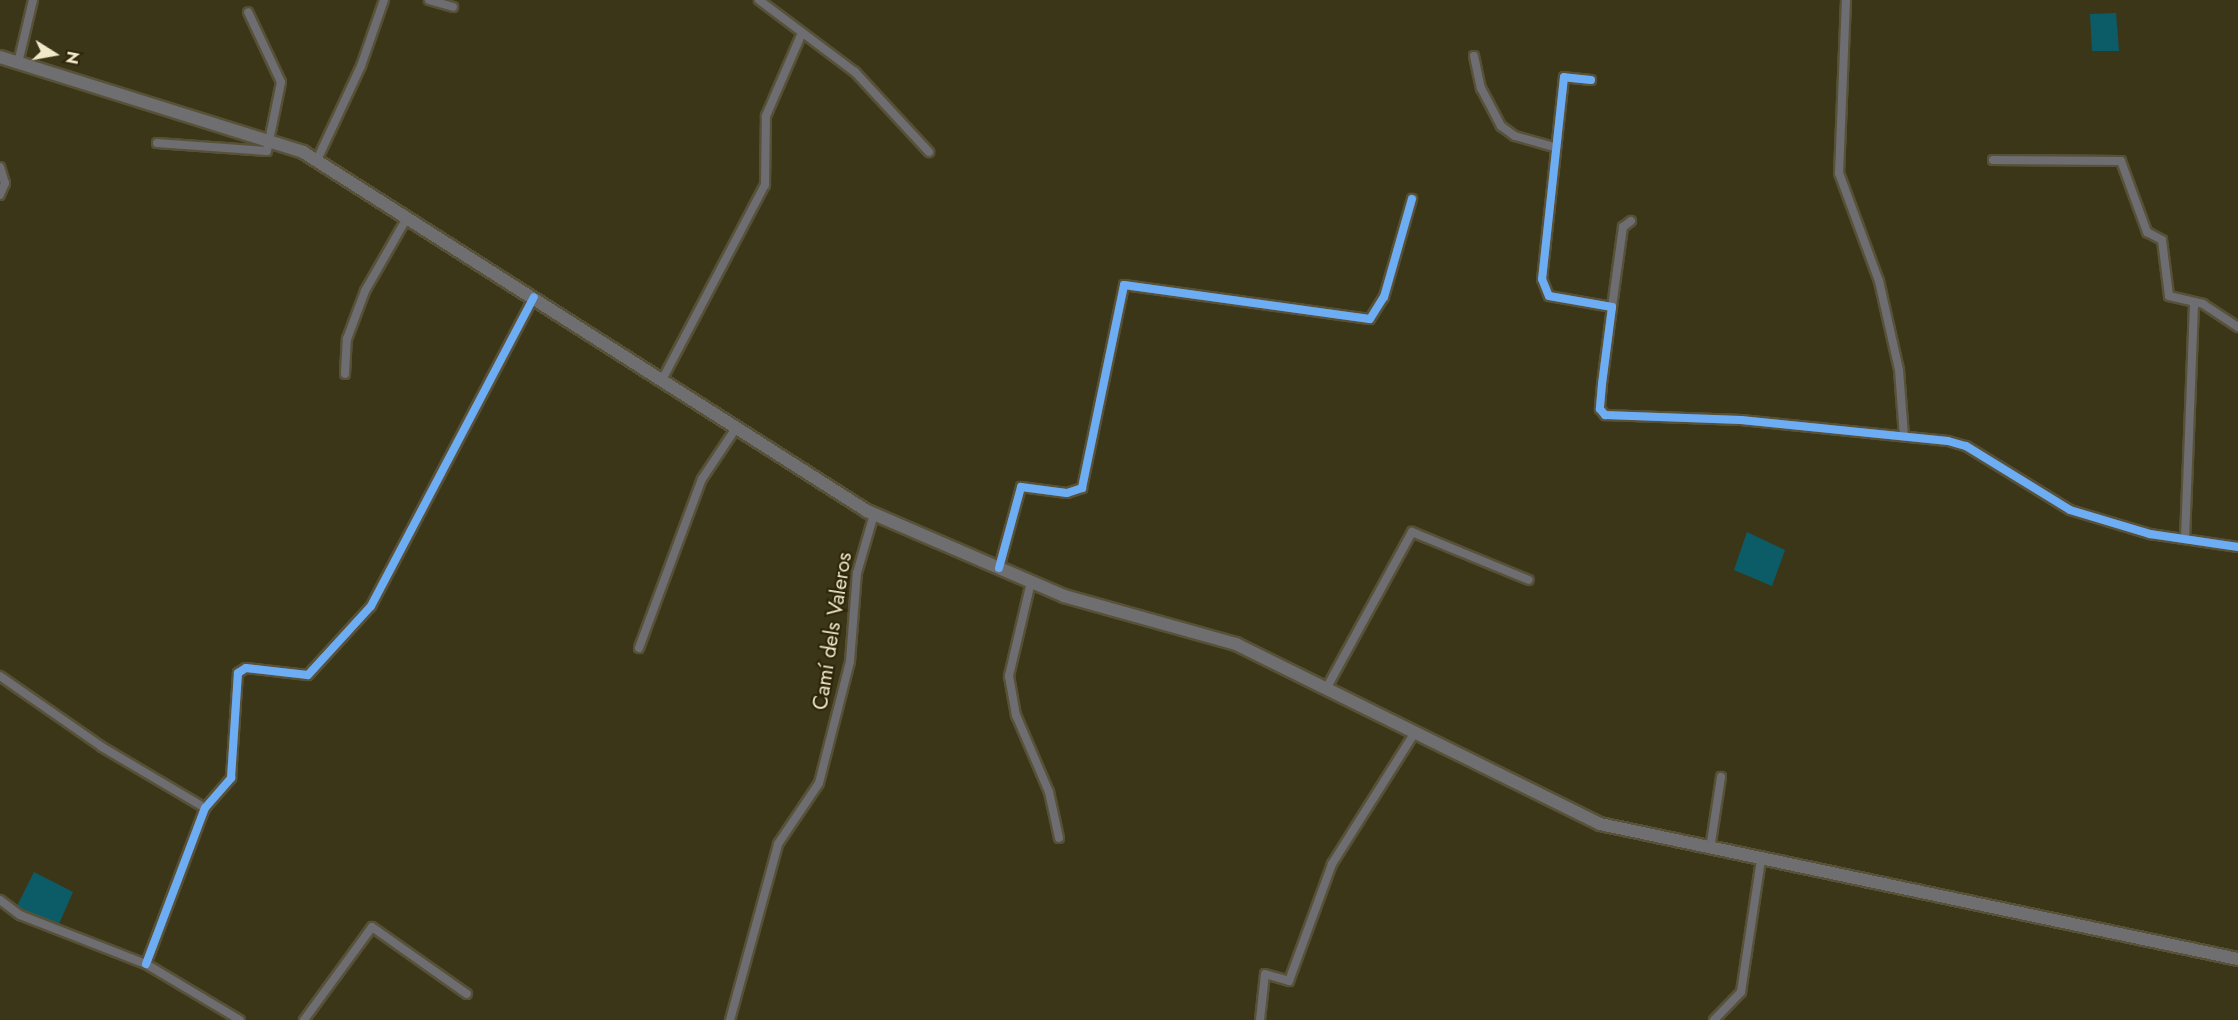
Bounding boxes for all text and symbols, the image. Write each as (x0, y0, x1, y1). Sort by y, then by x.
north arrow (24, 24, 84, 84)
text: N (60, 49, 85, 66)
street label: Camí dels Valeros (807, 550, 857, 712)

